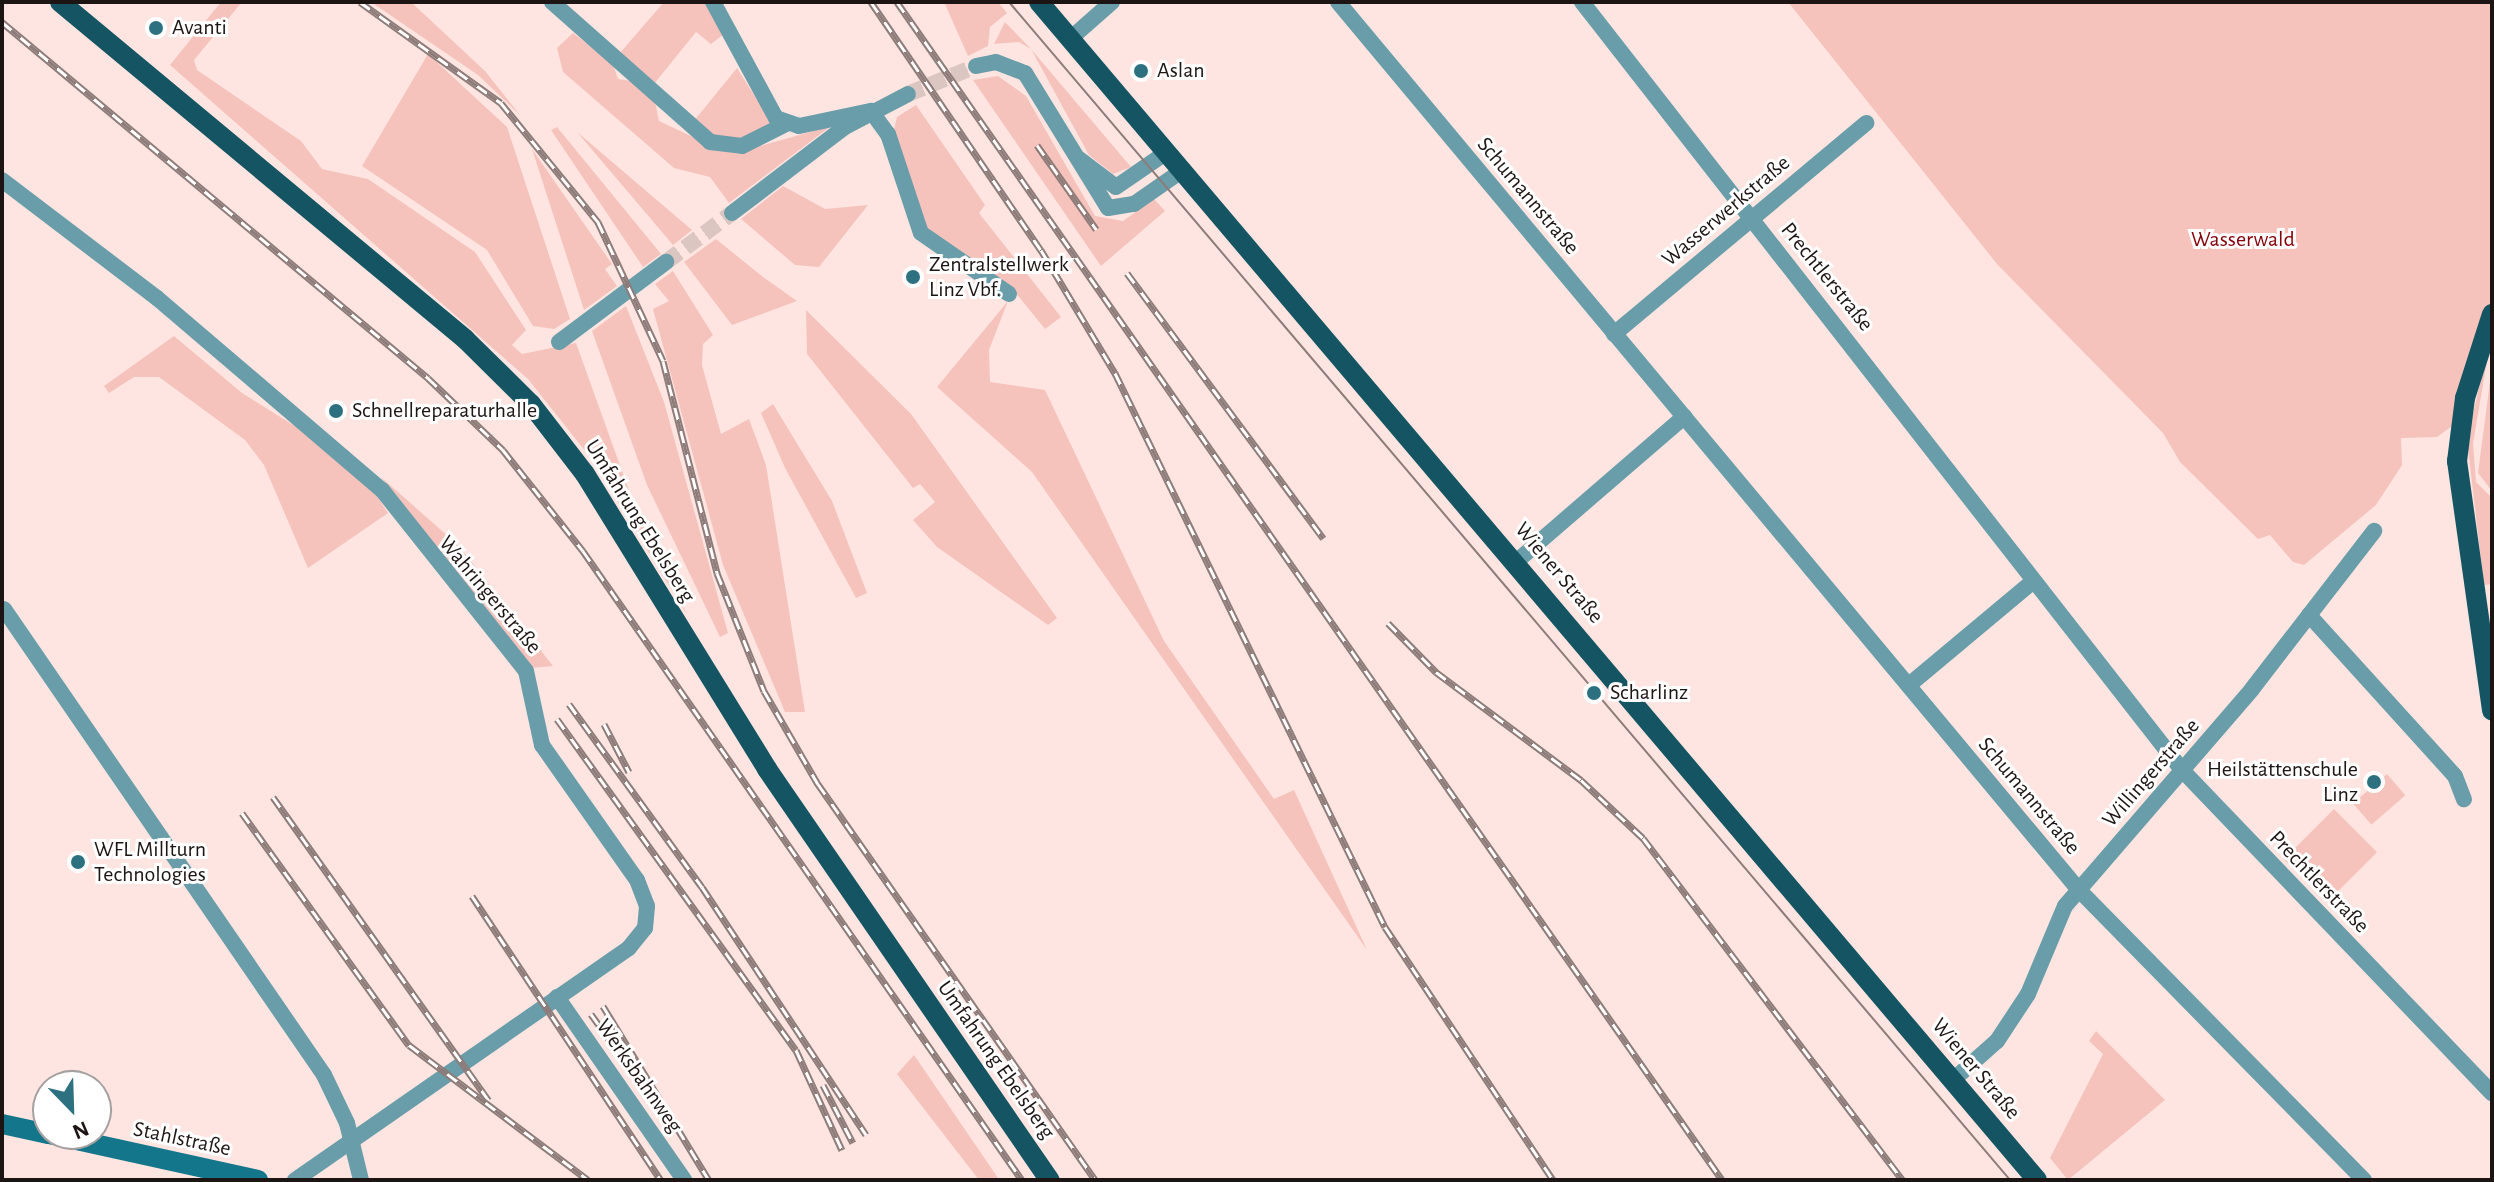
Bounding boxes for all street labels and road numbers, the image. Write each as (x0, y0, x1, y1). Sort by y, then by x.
street label: Schumannstraße (1471, 132, 1585, 260)
street label: Wasserwerkstraße (1657, 150, 1795, 272)
street label: Prechtlerstraße (1775, 217, 1879, 337)
street label: Umfahrung Ebelsberg (579, 435, 701, 607)
street label: Wiener Straße (1509, 517, 1609, 629)
street label: Wahringerstraße (433, 531, 547, 659)
street label: Willingerstraße (2097, 713, 2205, 833)
street label: Schumannstraße (1972, 732, 2086, 860)
street label: Prechtlerstraße (2263, 825, 2375, 939)
street label: Umfahrung Ebelsberg (931, 976, 1061, 1144)
street label: Wiener Straße (1926, 1013, 2026, 1125)
street label: Werksbahnweg (590, 1014, 688, 1138)
street label: Stahlstraße (131, 1116, 233, 1162)

